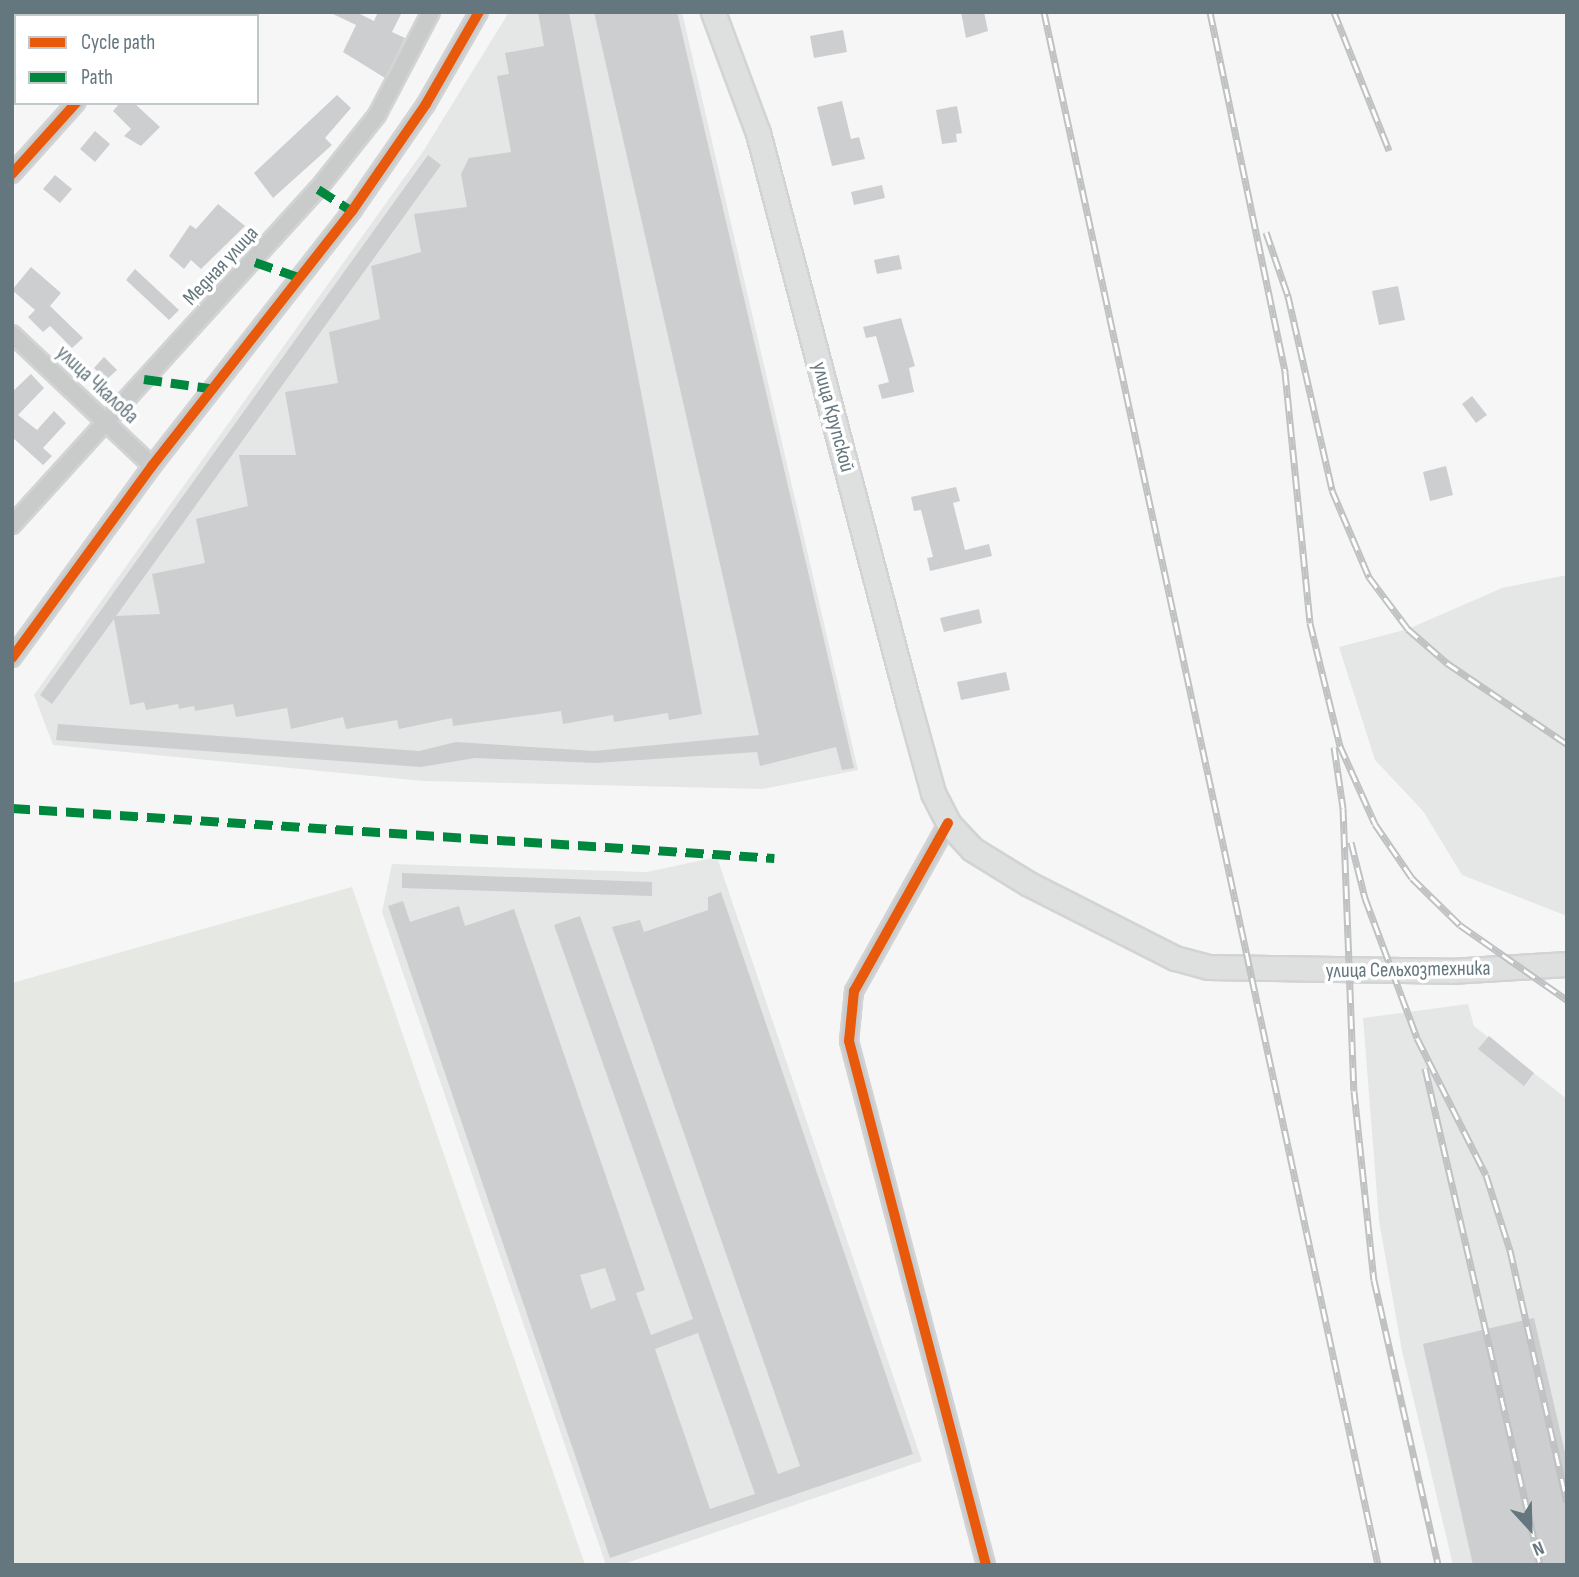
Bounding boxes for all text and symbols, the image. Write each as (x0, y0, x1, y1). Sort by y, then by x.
legend (14, 14, 259, 105)
text: Cycle path (81, 30, 155, 55)
text: Path (81, 65, 113, 90)
street label: Медная улица (178, 221, 264, 311)
street label: улица Чкалова (51, 341, 143, 429)
street label: улица Крупской (806, 359, 860, 475)
street label: улица Сельхозтехника (1325, 956, 1491, 984)
north arrow (1495, 1493, 1565, 1563)
text: N (1529, 1535, 1547, 1560)

